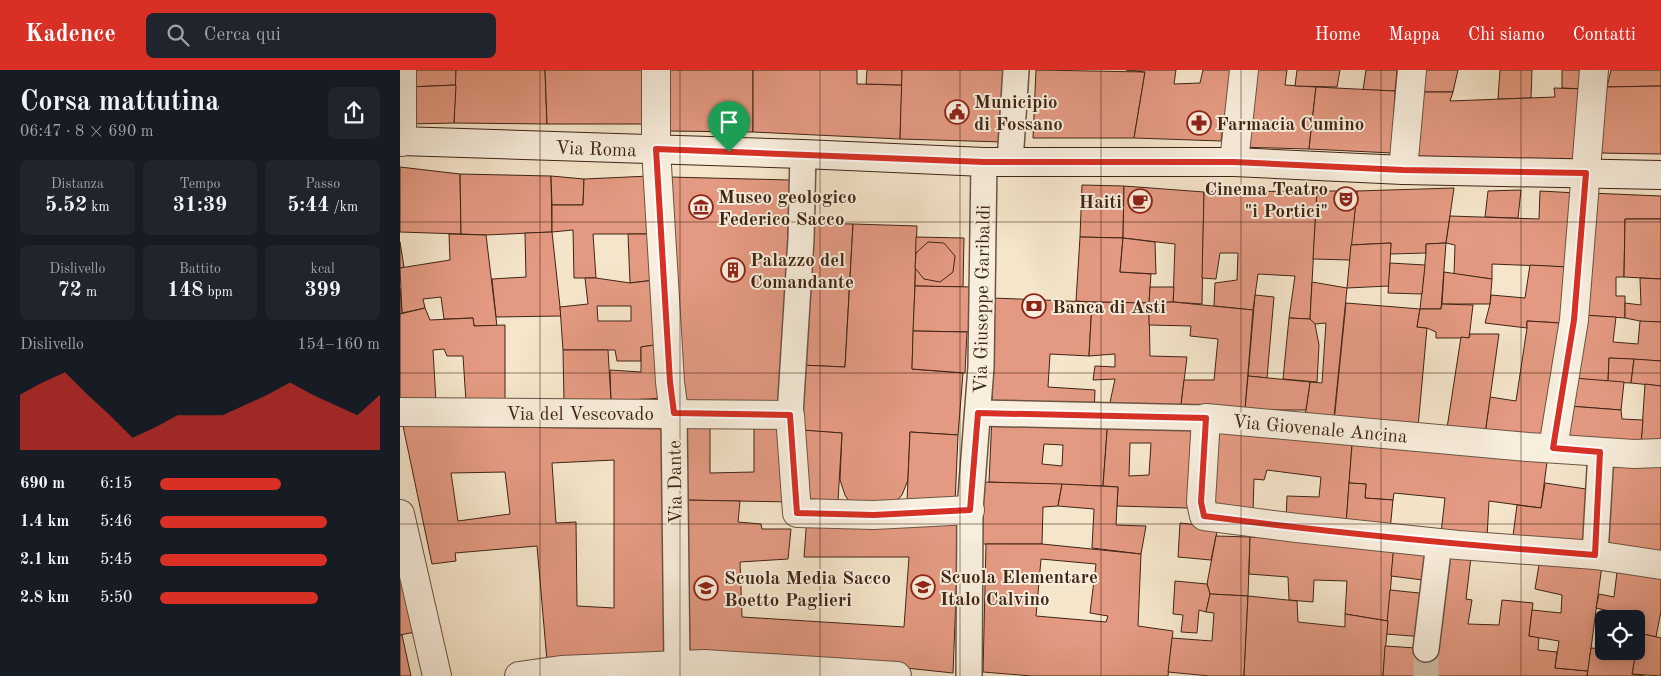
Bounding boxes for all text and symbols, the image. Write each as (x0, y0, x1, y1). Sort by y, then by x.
search box (146, 13, 496, 58)
icon: search (164, 21, 192, 49)
text: Kadence (25, 23, 116, 47)
text: Cerca qui (204, 26, 281, 45)
text: Home (1315, 26, 1361, 44)
text: Mappa (1389, 26, 1440, 44)
text: Chi siamo (1468, 26, 1545, 44)
text: Contatti (1573, 26, 1636, 44)
button: share (328, 87, 380, 139)
text: Corsa mattutina (20, 89, 220, 117)
place label: Municipio di Fossano (974, 94, 1063, 135)
public building icon: Municipio di Fossano (944, 99, 970, 125)
pin (708, 101, 750, 152)
icon: arrive (715, 108, 743, 136)
pharmacy icon: Farmacia Cumino (1186, 110, 1212, 136)
place label: Farmacia Cumino (1216, 116, 1364, 135)
text: 06:47 · 8 × 690 m (20, 124, 153, 140)
street label: Via Roma (555, 140, 637, 161)
text: Distanza (51, 177, 104, 191)
text: Tempo (180, 177, 220, 191)
text: Passo (305, 177, 340, 191)
place label: Cinema Teatro "i Portici" (1204, 181, 1328, 222)
theatre icon: Cinema Teatro "i Portici" (1333, 186, 1359, 212)
cafe icon: Haiti (1127, 188, 1153, 214)
place label: Museo geologico Federico Sacco (718, 189, 857, 230)
museum icon: Museo geologico Federico Sacco (688, 194, 714, 220)
place label: Haiti (1079, 194, 1122, 213)
text: 5.52 (45, 195, 87, 216)
text: 31:39 (173, 195, 227, 216)
text: 5:44 (287, 195, 330, 216)
text: km (87, 200, 110, 214)
text: /km (330, 200, 358, 214)
street label: Via Giuseppe Garibaldi (972, 205, 995, 394)
place label: Palazzo del Comandante (750, 252, 854, 293)
building icon: Palazzo del Comandante (720, 257, 746, 283)
text: Dislivello (49, 262, 105, 276)
text: Battito (179, 262, 221, 276)
text: kcal (311, 262, 335, 276)
text: 72 (58, 280, 82, 301)
text: 148 (167, 280, 204, 301)
text: 399 (304, 280, 341, 301)
text: m (82, 285, 97, 299)
text: bpm (204, 285, 233, 299)
bank icon: Banca di Asti (1021, 293, 1047, 319)
place label: Banca di Asti (1052, 299, 1166, 318)
text: Dislivello (20, 337, 84, 353)
text: 154–160 m (297, 337, 380, 353)
street label: Via del Vescovado (506, 406, 654, 425)
street label: Via Giovenale Ancina (1231, 413, 1409, 448)
street label: Via Dante (666, 440, 687, 524)
text: 690 m (20, 476, 65, 492)
text: 6:15 (100, 476, 132, 492)
text: 1.4 km (20, 514, 69, 530)
text: 5:46 (100, 514, 132, 530)
text: 2.1 km (20, 552, 69, 568)
text: 5:45 (100, 552, 132, 568)
place label: Scuola Elementare Italo Calvino (940, 569, 1098, 610)
place label: Scuola Media Sacco Boetto Paglieri (724, 570, 891, 611)
school or university icon: Scuola Elementare Italo Calvino (910, 574, 936, 600)
school or university icon: Scuola Media Sacco Boetto Paglieri (693, 575, 719, 601)
text: 2.8 km (20, 590, 69, 606)
text: 5:50 (100, 590, 132, 606)
map controls (1595, 610, 1645, 660)
button: locate (1595, 610, 1645, 660)

